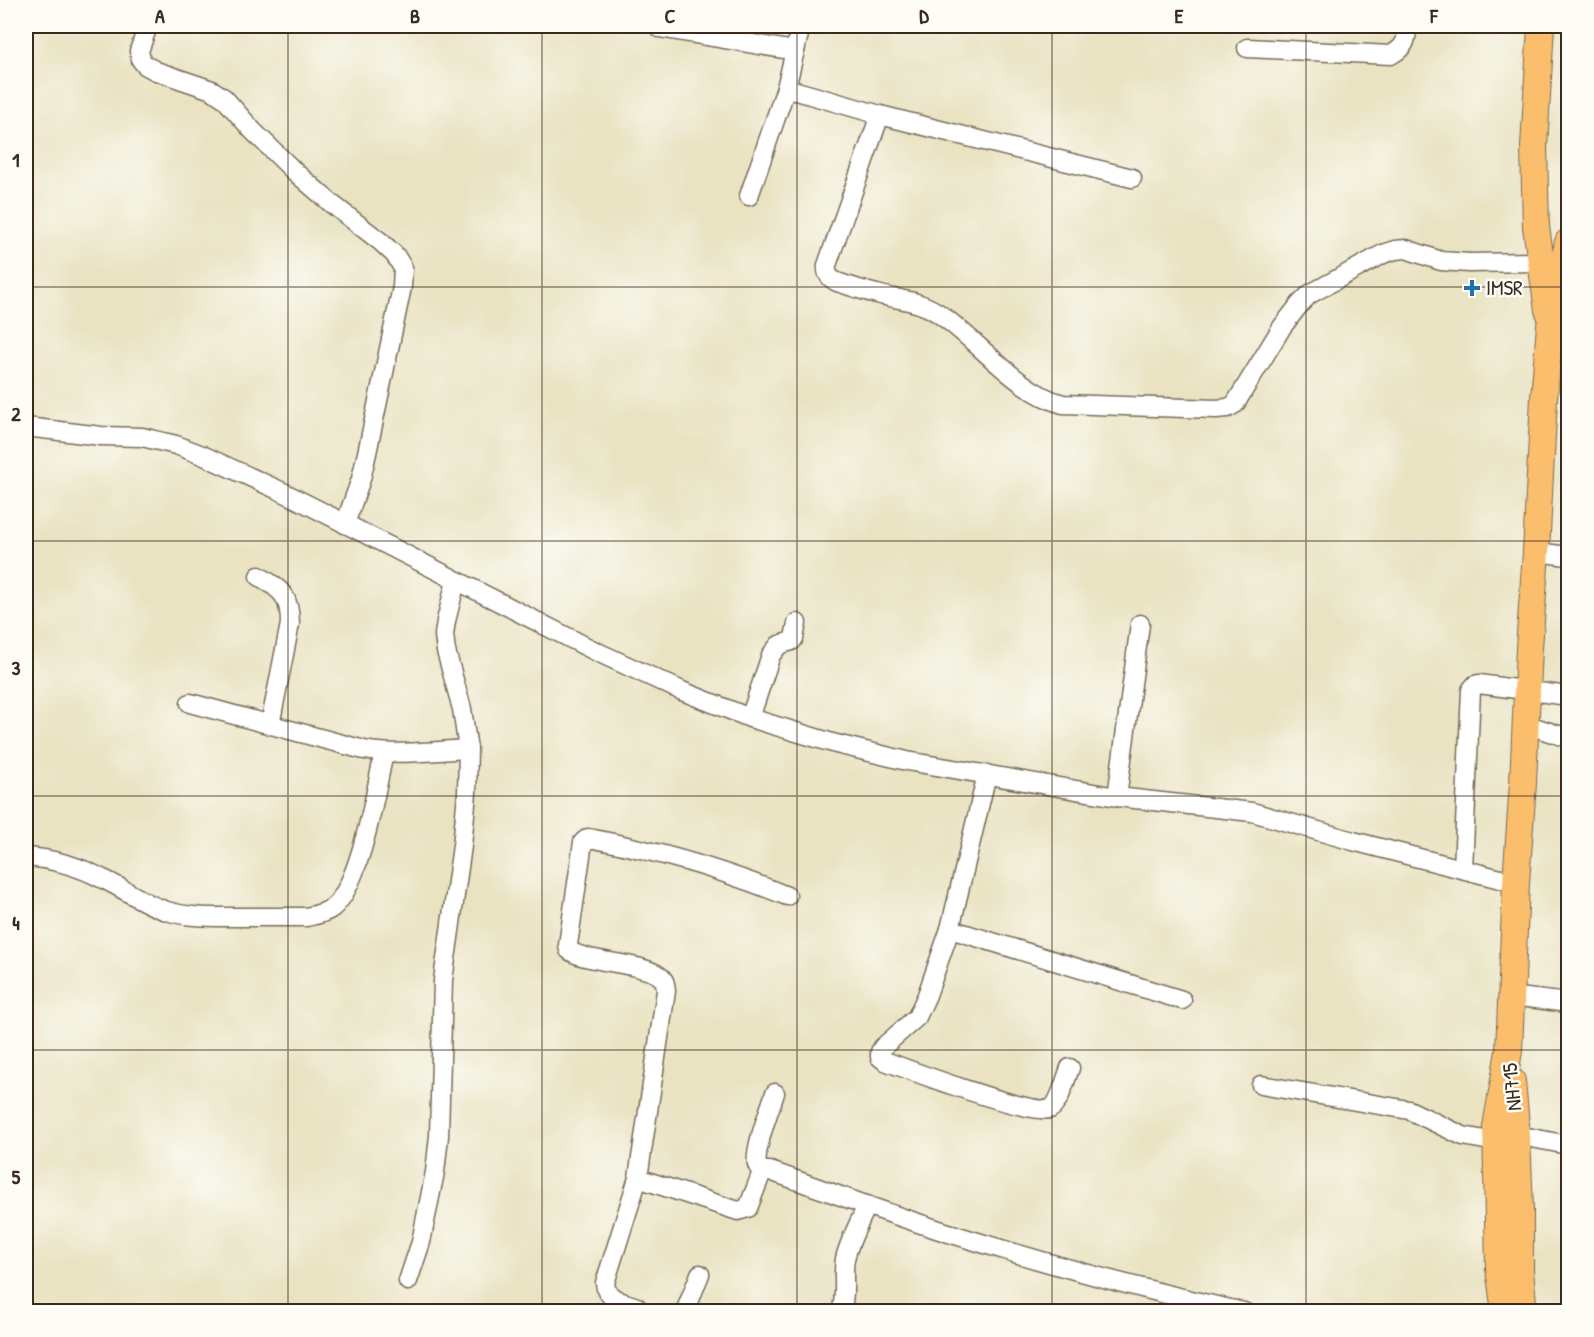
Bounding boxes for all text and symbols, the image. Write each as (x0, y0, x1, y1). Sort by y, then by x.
text: A (155, 2, 165, 29)
text: B (410, 2, 420, 29)
text: C (665, 2, 676, 29)
text: D (919, 2, 929, 29)
text: E (1175, 2, 1184, 29)
text: F (1429, 2, 1439, 29)
text: 1 (12, 146, 20, 173)
place label: IMSR (1486, 273, 1523, 302)
marker: IMSR (1463, 279, 1481, 297)
text: 2 (11, 400, 21, 427)
text: 3 (12, 654, 21, 681)
text: 4 (12, 909, 20, 936)
street label: NH715 (1495, 1062, 1528, 1112)
text: 5 (12, 1163, 21, 1190)

